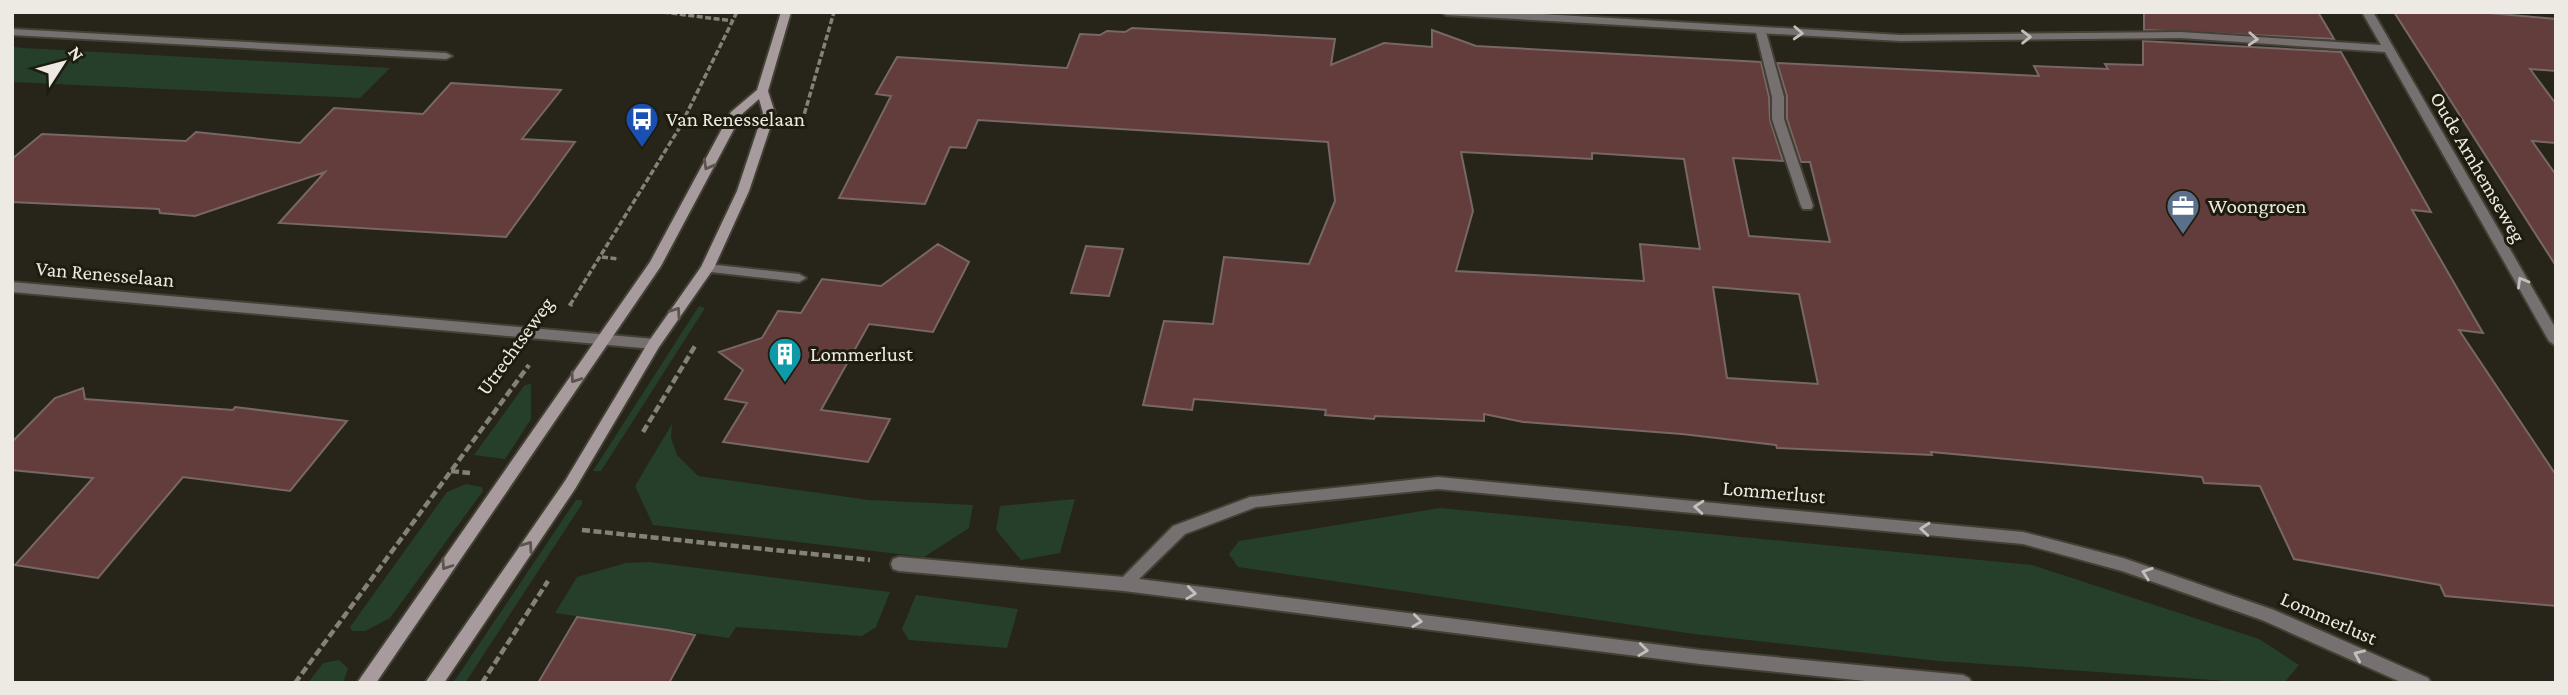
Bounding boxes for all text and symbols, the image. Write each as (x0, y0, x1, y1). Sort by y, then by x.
one-way arrow (1793, 26, 1804, 41)
north arrow (28, 28, 98, 98)
one-way arrow (2021, 29, 2032, 45)
one-way arrow (2248, 32, 2259, 47)
text: N (64, 42, 89, 65)
street label: Oude Arnhemseweg (2425, 88, 2531, 246)
bus stop icon: Van Renesselaan (623, 100, 661, 149)
place label: Van Renesselaan (666, 107, 805, 131)
one-way arrow (703, 157, 716, 170)
office icon: Woongroen (2164, 187, 2202, 236)
place label: Woongroen (2208, 194, 2307, 218)
street label: Van Renesselaan (35, 256, 175, 292)
one-way arrow (2517, 277, 2530, 289)
street label: Utrechtseweg (471, 292, 559, 400)
one-way arrow (668, 307, 680, 320)
building icon: Lommerlust (766, 335, 804, 384)
place label: Lommerlust (810, 342, 914, 366)
one-way arrow (571, 370, 583, 383)
street label: Lommerlust (1722, 476, 1827, 509)
one-way arrow (1693, 500, 1705, 515)
one-way arrow (1919, 522, 1930, 537)
one-way arrow (520, 541, 532, 554)
one-way arrow (441, 558, 454, 571)
one-way arrow (2142, 567, 2154, 581)
one-way arrow (1185, 585, 1197, 600)
street label: Lommerlust (2277, 586, 2382, 650)
one-way arrow (1411, 614, 1423, 629)
one-way arrow (1637, 642, 1649, 657)
one-way arrow (2354, 649, 2367, 663)

